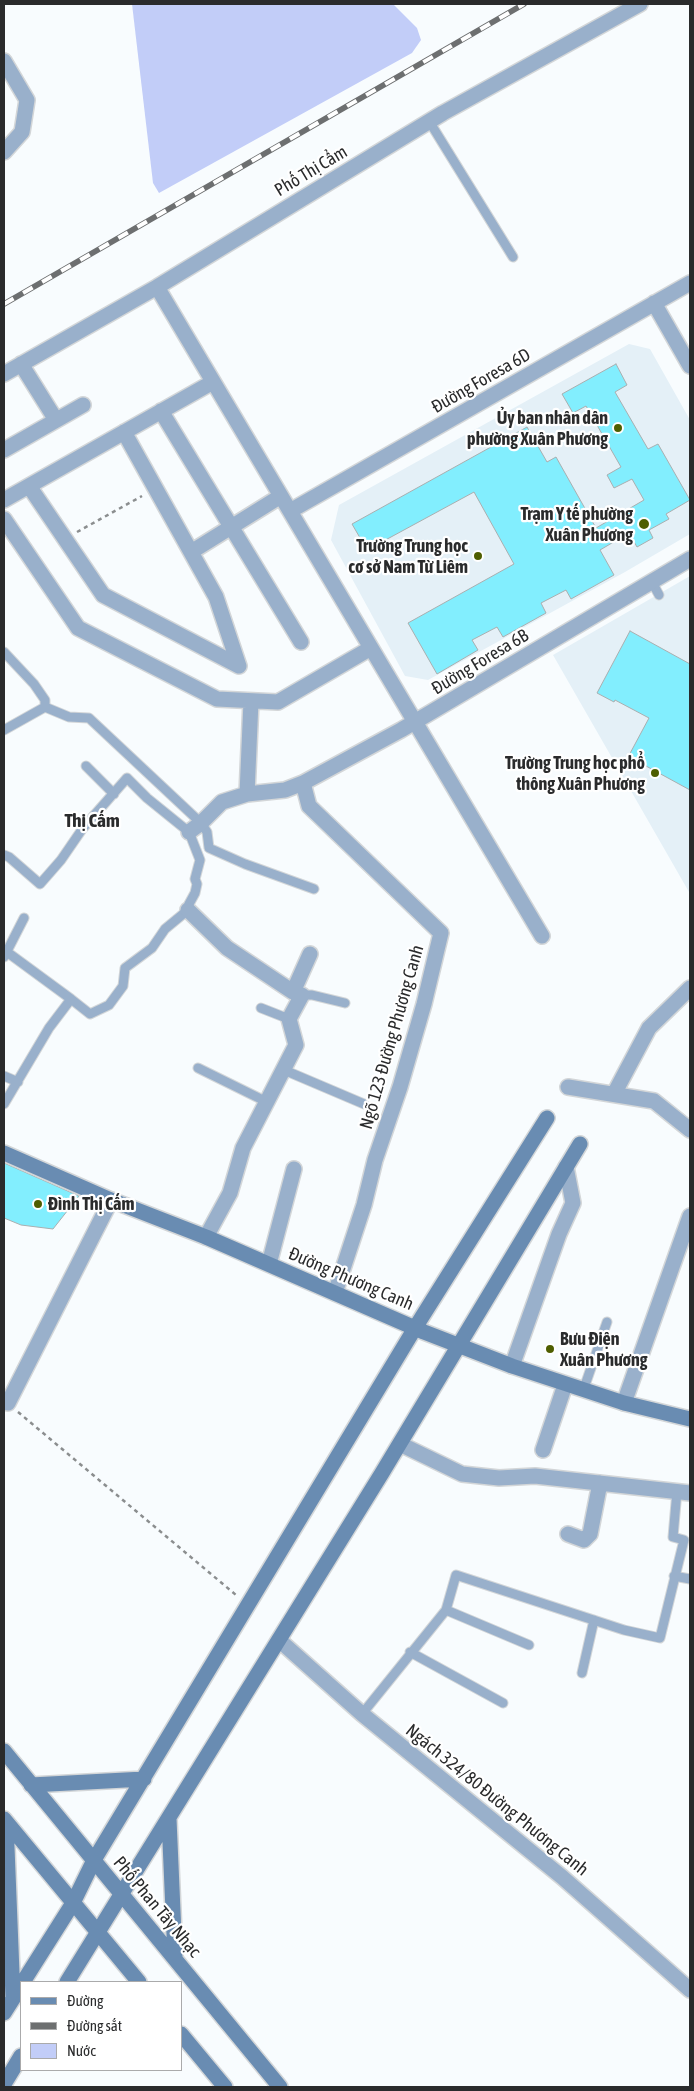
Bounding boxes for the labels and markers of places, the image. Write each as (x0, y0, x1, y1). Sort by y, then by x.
place label: Ủy ban nhân dân phường Xuân Phương (467, 407, 608, 449)
marker: Ủy ban nhân dân phường Xuân Phương (612, 422, 624, 434)
place label: Trạm Y tế phường Xuân Phương (520, 503, 633, 546)
marker: Trạm Y tế phường Xuân Phương (637, 517, 651, 531)
place label: Trường Trung học cơ sở Nam Từ Liêm (348, 535, 468, 578)
marker: Trường Trung học cơ sở Nam Từ Liêm (472, 550, 484, 562)
place label: Trường Trung học phổ thông Xuân Phương (505, 752, 645, 794)
marker: Trường Trung học phổ thông Xuân Phương (649, 767, 661, 779)
place label: Đình Thị Cấm (48, 1193, 134, 1215)
marker: Đình Thị Cấm (32, 1198, 44, 1210)
place label: Bưu Điện Xuân Phương (560, 1328, 648, 1370)
marker: Bưu Điện Xuân Phương (544, 1343, 556, 1355)

